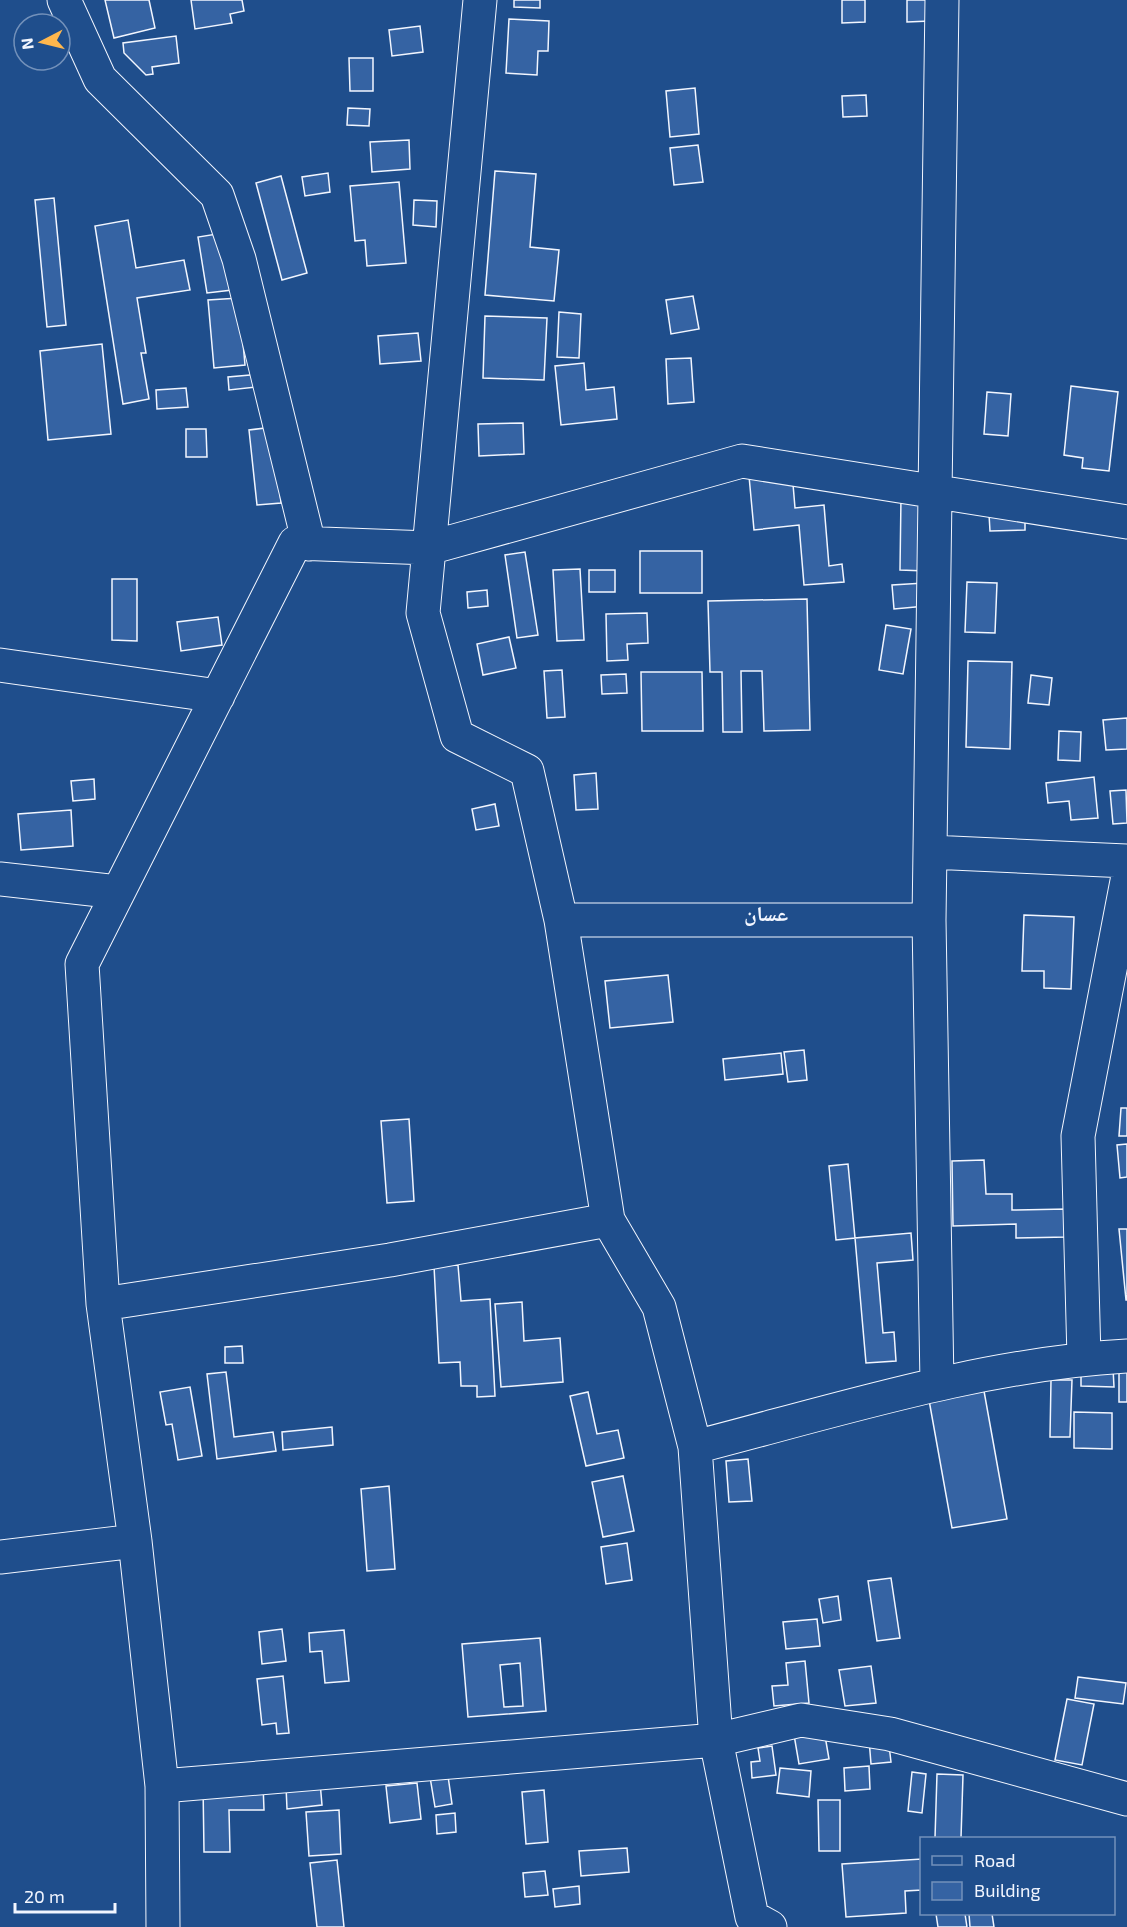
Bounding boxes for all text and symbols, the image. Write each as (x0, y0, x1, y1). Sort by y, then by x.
north arrow (12, 12, 72, 72)
text: N (16, 37, 37, 51)
district label: عسان (744, 900, 788, 926)
legend (920, 1837, 1115, 1915)
text: Road (974, 1849, 1015, 1871)
scale bar (15, 1876, 116, 1914)
text: Building (974, 1879, 1041, 1901)
text: 20 m (24, 1885, 65, 1907)

